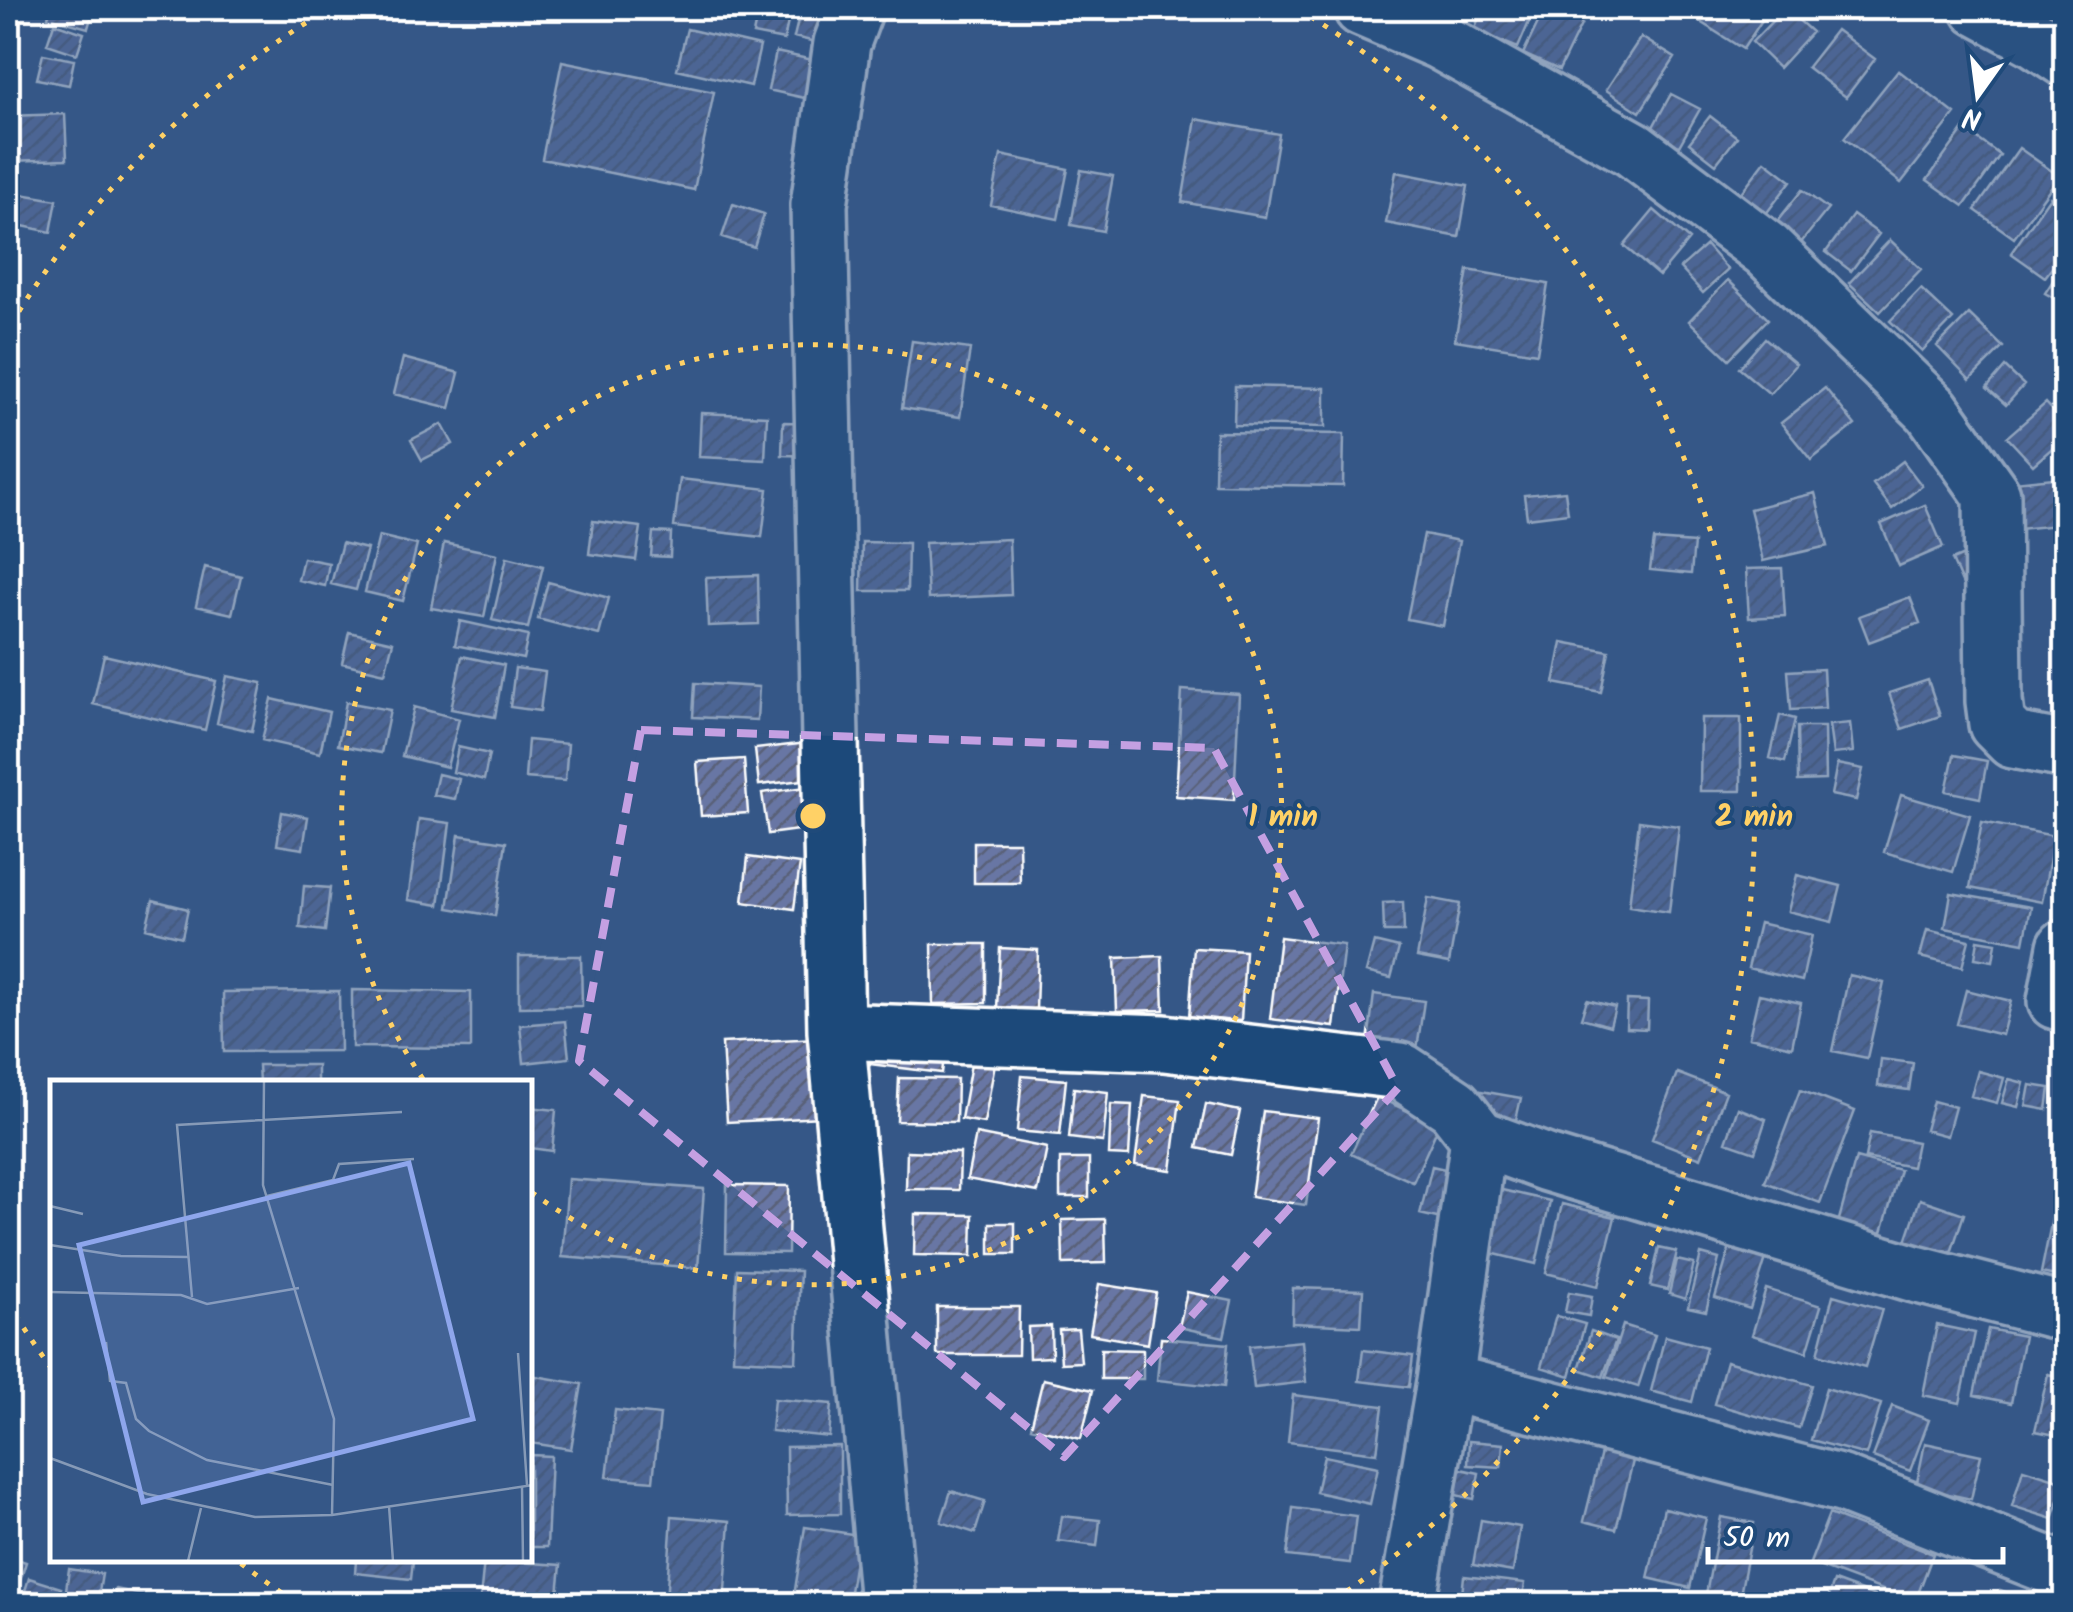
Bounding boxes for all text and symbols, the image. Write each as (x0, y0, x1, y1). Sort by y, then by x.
north arrow (1928, 45, 2028, 145)
text: N (1958, 93, 1987, 141)
text: 1 min (1248, 794, 1318, 842)
text: 2 min (1715, 794, 1793, 842)
centre of rings (795, 798, 831, 834)
inset map (50, 1080, 532, 1562)
scale bar (1708, 1502, 2003, 1564)
text: 50 m (1723, 1515, 1790, 1563)

